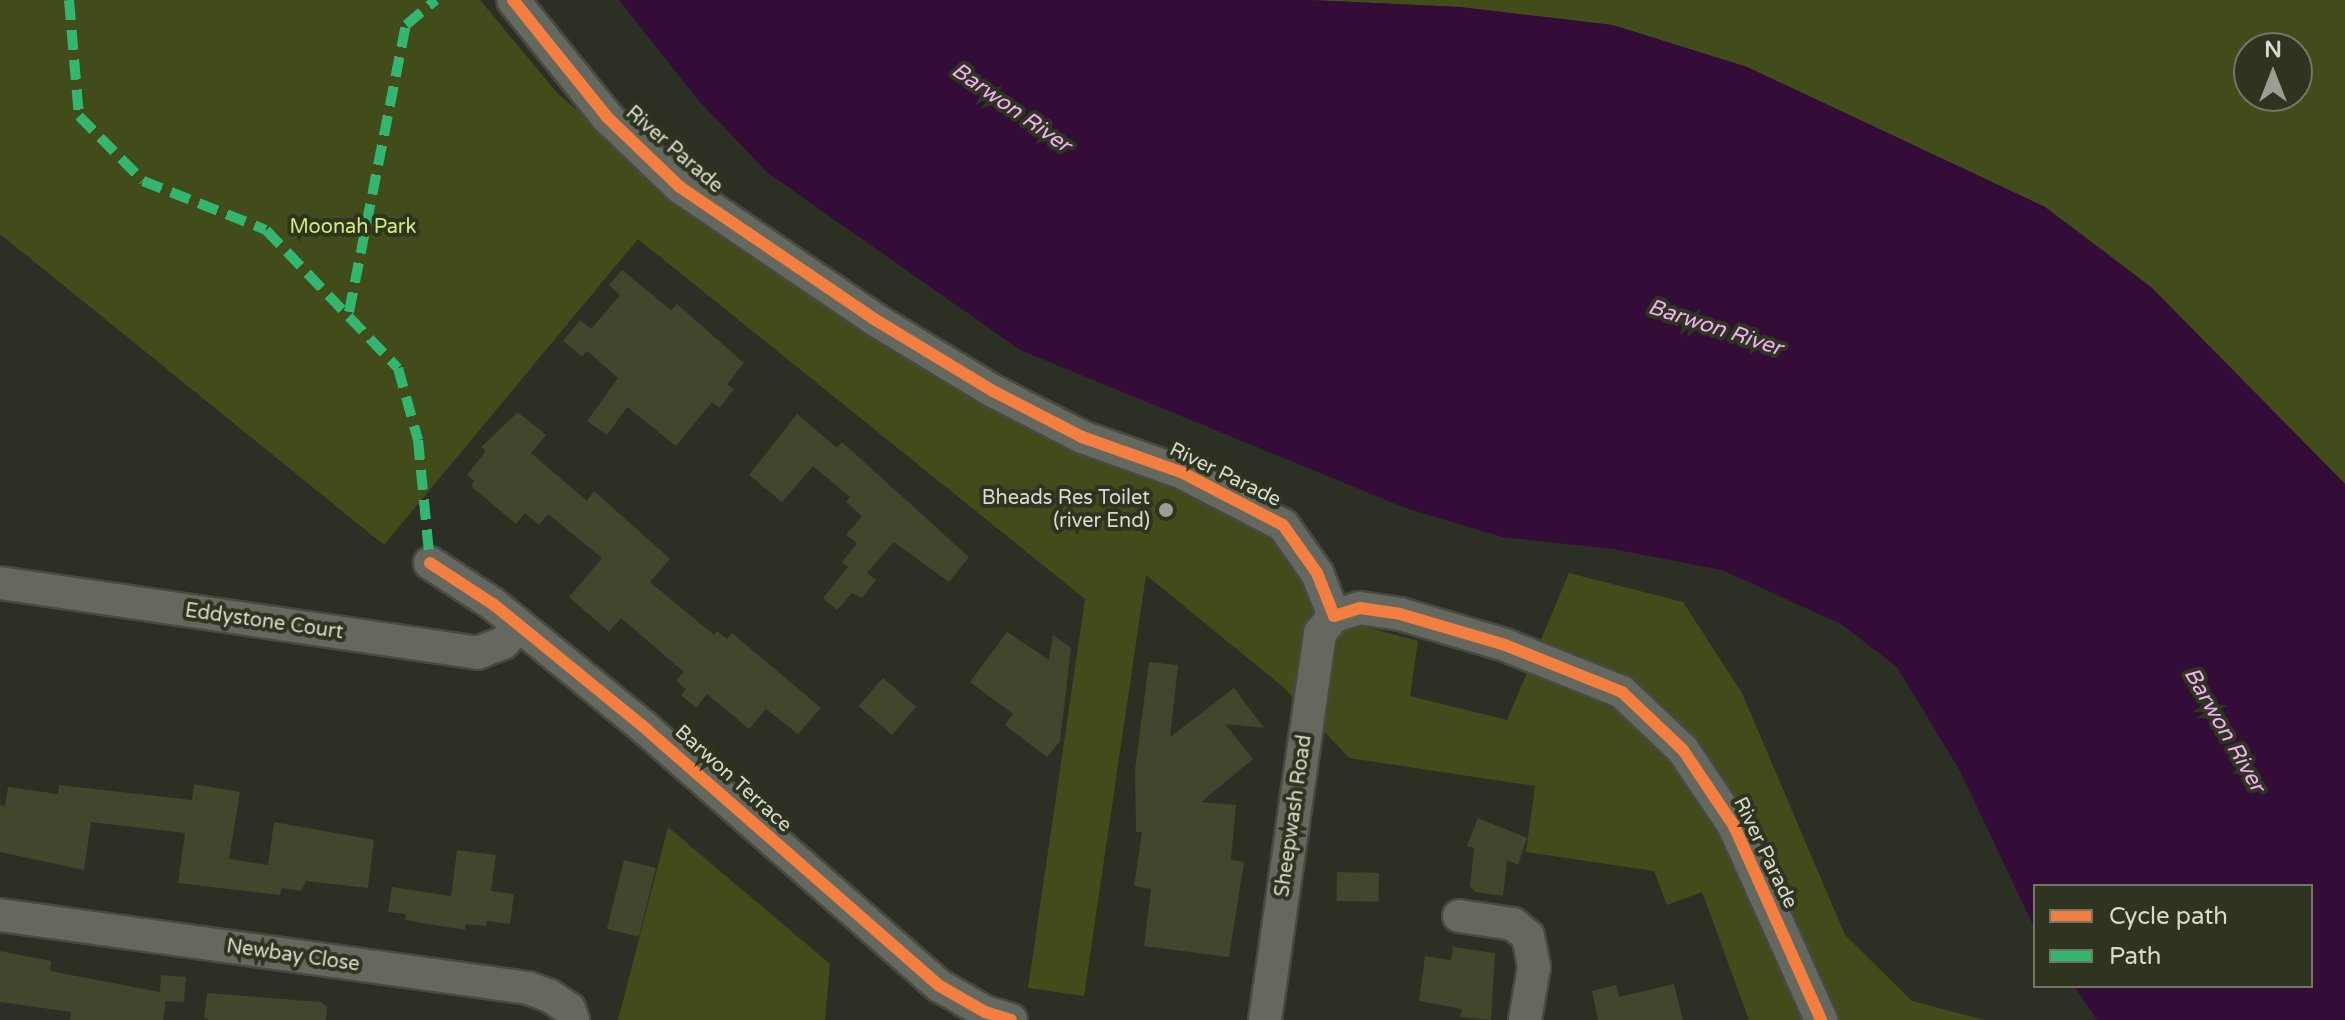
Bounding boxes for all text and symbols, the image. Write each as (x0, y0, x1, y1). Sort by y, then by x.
north arrow (2233, 32, 2313, 112)
text: N (2264, 37, 2282, 63)
water label: Barwon River (946, 57, 1076, 159)
street label: River Parade (621, 101, 727, 199)
park label: Moonah Park (290, 215, 416, 239)
water label: Barwon River (1645, 294, 1785, 362)
street label: River Parade (1165, 438, 1285, 512)
place label: Bheads Res Toilet (river End) (982, 486, 1150, 533)
marker: Bheads Res Toilet (river End) (1157, 501, 1175, 519)
street label: Eddystone Court (183, 599, 345, 645)
water label: Barwon River (2178, 663, 2270, 797)
street label: Barwon Terrace (670, 720, 796, 838)
street label: Sheepwash Road (1271, 733, 1317, 899)
street label: River Parade (1728, 793, 1802, 913)
legend (2033, 884, 2313, 988)
text: Cycle path (2109, 902, 2228, 931)
street label: Newbay Close (225, 935, 361, 977)
text: Path (2109, 942, 2162, 971)

